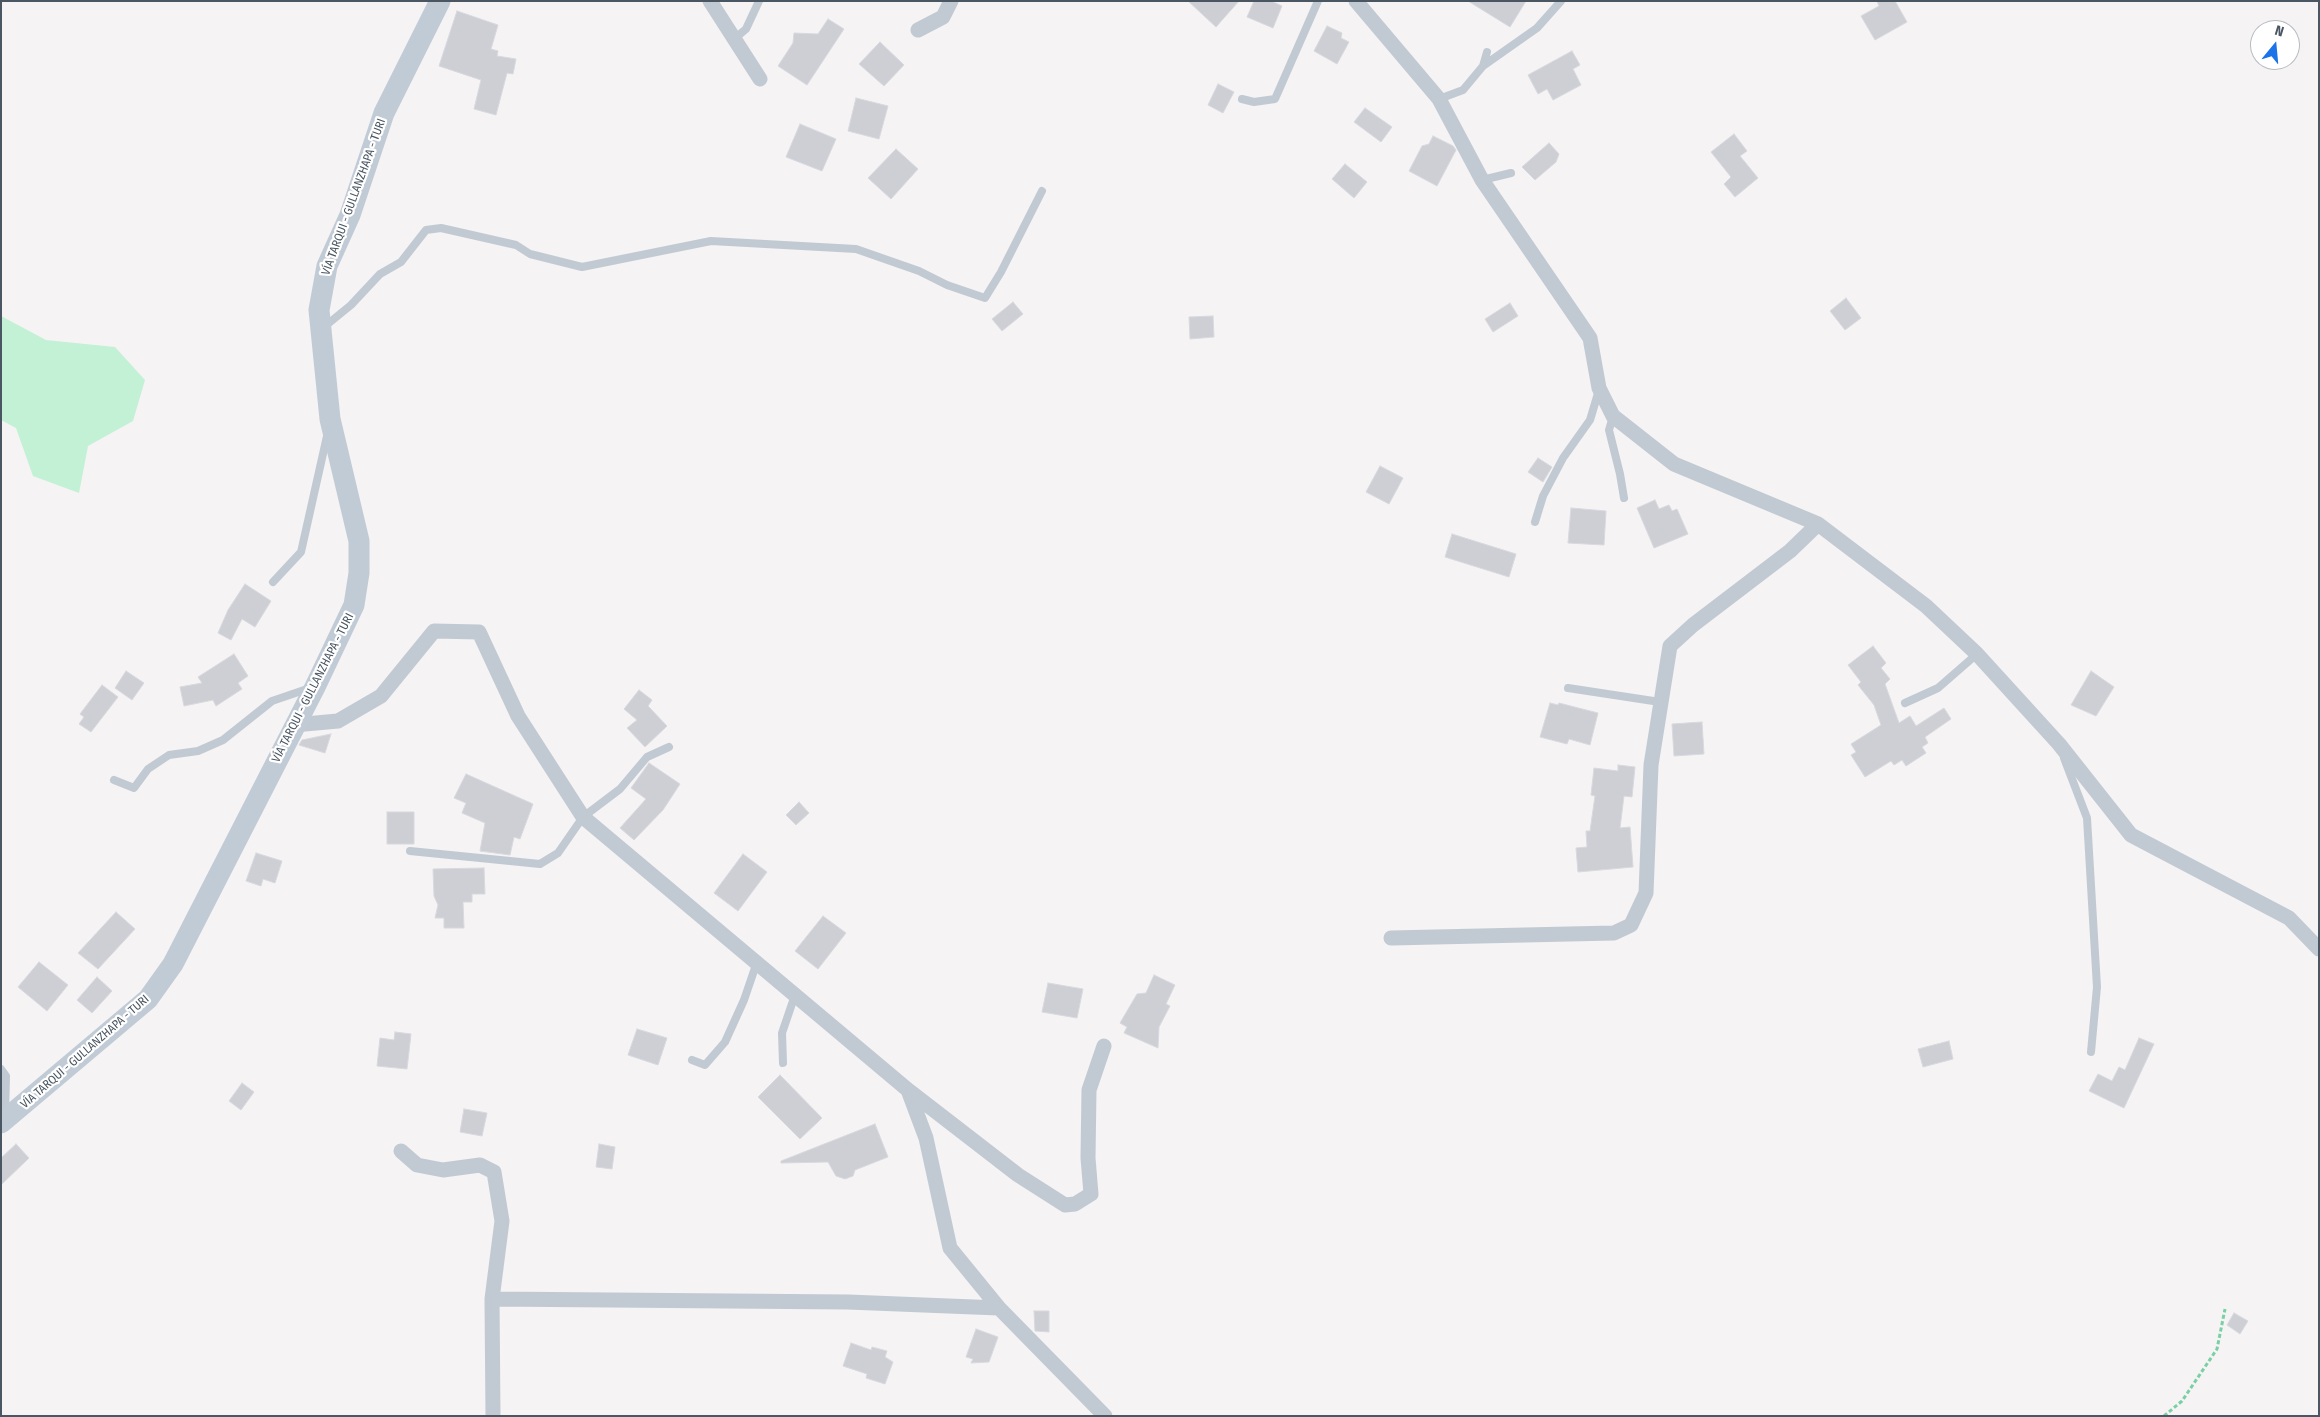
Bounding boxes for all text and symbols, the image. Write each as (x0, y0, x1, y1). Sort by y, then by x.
north arrow (2250, 20, 2300, 70)
text: N (2273, 22, 2286, 40)
street label: VÍA TARQUI - GULLANZHAPA - TURI (319, 117, 389, 277)
street label: VÍA TARQUI - GULLANZHAPA - TURI (269, 611, 357, 765)
street label: VÍA TARQUI - GULLANZHAPA - TURI (18, 992, 152, 1112)

